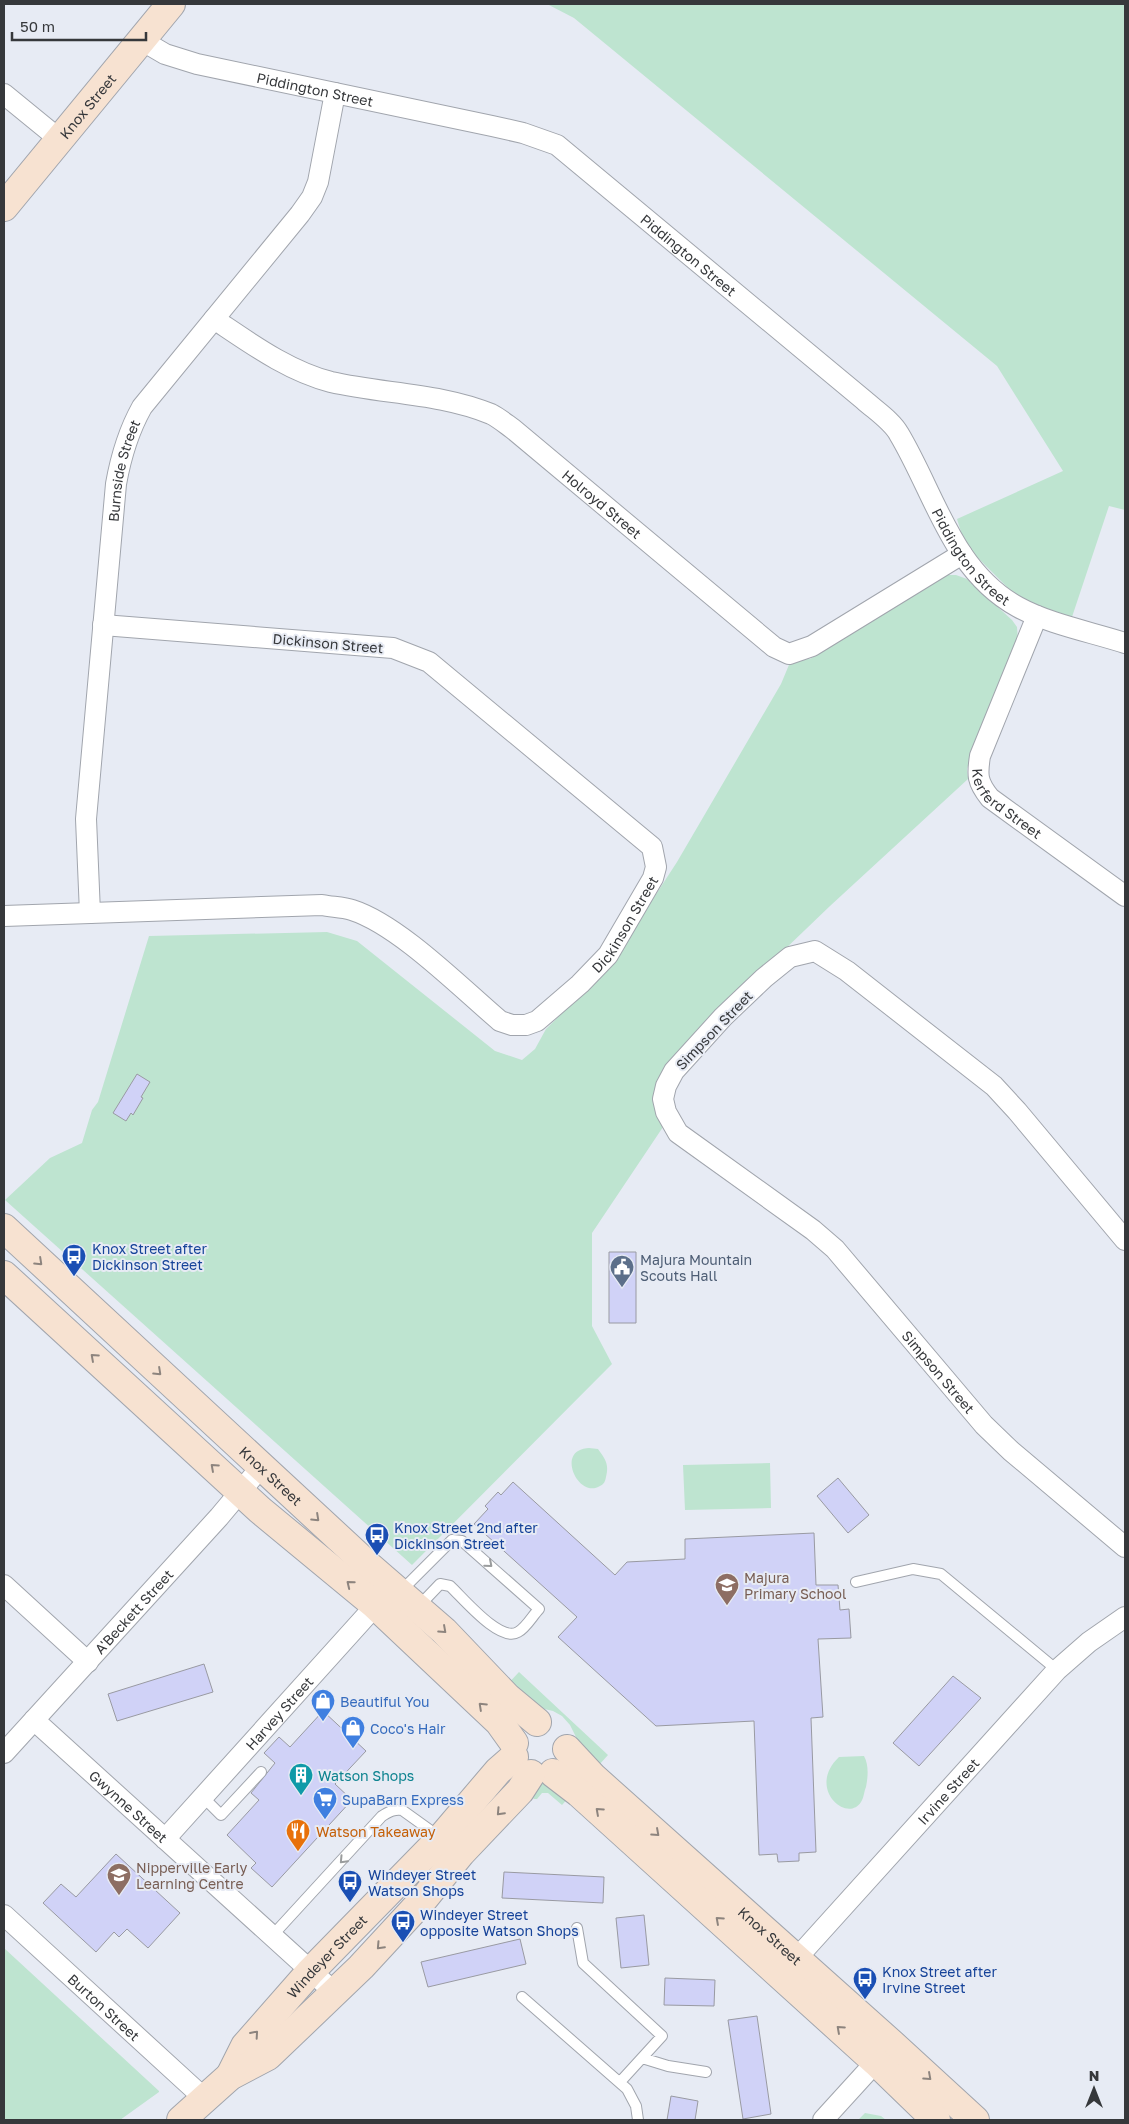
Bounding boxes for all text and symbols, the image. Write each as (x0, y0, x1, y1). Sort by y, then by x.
scale bar (12, 10, 146, 42)
text: 50 m (20, 17, 55, 35)
street label: Piddington Street (255, 68, 375, 109)
street label: Knox Street (56, 70, 119, 142)
street label: Piddington Street (638, 210, 740, 299)
street label: Burnside Street (104, 417, 143, 522)
street label: Holroyd Street (559, 466, 645, 542)
street label: Piddington Street (929, 505, 1013, 609)
street label: Dickinson Street (272, 630, 384, 656)
street label: Kerferd Street (970, 768, 1045, 841)
street label: Dickinson Street (588, 873, 661, 976)
street label: Simpson Street (672, 987, 756, 1073)
place label: Knox Street after Dickinson Street (92, 1240, 207, 1273)
bus stop icon: Knox Street after Dickinson Street (61, 1243, 87, 1277)
place label: Majura Mountain Scouts Hall (640, 1251, 752, 1284)
public building icon: Majura Mountain Scouts Hall (609, 1254, 635, 1288)
one-way arrow (34, 1256, 43, 1265)
street label: Simpson Street (899, 1327, 979, 1416)
one-way arrow (90, 1354, 99, 1363)
one-way arrow (153, 1366, 162, 1375)
street label: Knox Street (236, 1442, 306, 1508)
one-way arrow (210, 1464, 219, 1473)
one-way arrow (311, 1512, 320, 1521)
place label: Knox Street 2nd after Dickinson Street (394, 1519, 538, 1552)
bus stop icon: Knox Street 2nd after Dickinson Street (364, 1522, 390, 1556)
one-way arrow (483, 1559, 492, 1568)
street label: A'Beckett Street (91, 1565, 176, 1657)
place label: Majura Primary School (744, 1569, 846, 1602)
school or university icon: Majura Primary School (714, 1572, 740, 1606)
one-way arrow (347, 1581, 356, 1590)
one-way arrow (437, 1624, 446, 1633)
street label: Harvey Street (241, 1673, 316, 1753)
shop icon: Beautiful You (310, 1688, 336, 1722)
place label: Beautiful You (340, 1693, 430, 1710)
one-way arrow (479, 1703, 488, 1712)
shop icon: Coco's Hair (340, 1715, 366, 1749)
place label: Coco's Hair (370, 1720, 446, 1737)
street label: Irvine Street (914, 1754, 982, 1828)
building icon: Watson Shops (288, 1762, 314, 1796)
street label: Gwynne Street (86, 1766, 171, 1846)
place label: Watson Shops (318, 1767, 414, 1784)
supermarket icon: SupaBarn Express (312, 1786, 338, 1820)
place label: SupaBarn Express (342, 1791, 464, 1808)
one-way arrow (497, 1806, 506, 1815)
one-way arrow (595, 1808, 604, 1817)
restaurant icon: Watson Takeaway (285, 1818, 311, 1852)
place label: Watson Takeaway (316, 1823, 436, 1840)
one-way arrow (650, 1827, 659, 1836)
one-way arrow (340, 1854, 349, 1863)
place label: Nipperville Early Learning Centre (136, 1859, 248, 1892)
school or university icon: Nipperville Early Learning Centre (106, 1862, 132, 1896)
place label: Windeyer Street Watson Shops (368, 1866, 476, 1899)
bus stop icon: Windeyer Street Watson Shops (337, 1869, 363, 1903)
street label: Knox Street (735, 1903, 806, 1968)
place label: Windeyer Street opposite Watson Shops (420, 1906, 579, 1939)
bus stop icon: Windeyer Street opposite Watson Shops (390, 1909, 416, 1943)
street label: Windeyer Street (283, 1911, 370, 2001)
one-way arrow (716, 1917, 725, 1926)
one-way arrow (377, 1940, 386, 1949)
place label: Knox Street after Irvine Street (882, 1963, 997, 1996)
bus stop icon: Knox Street after Irvine Street (852, 1966, 878, 2000)
street label: Burton Street (65, 1970, 144, 2044)
one-way arrow (836, 2026, 845, 2035)
one-way arrow (250, 2031, 259, 2040)
north arrow (1069, 2064, 1119, 2114)
text: N (1089, 2067, 1099, 2084)
one-way arrow (923, 2071, 932, 2080)

